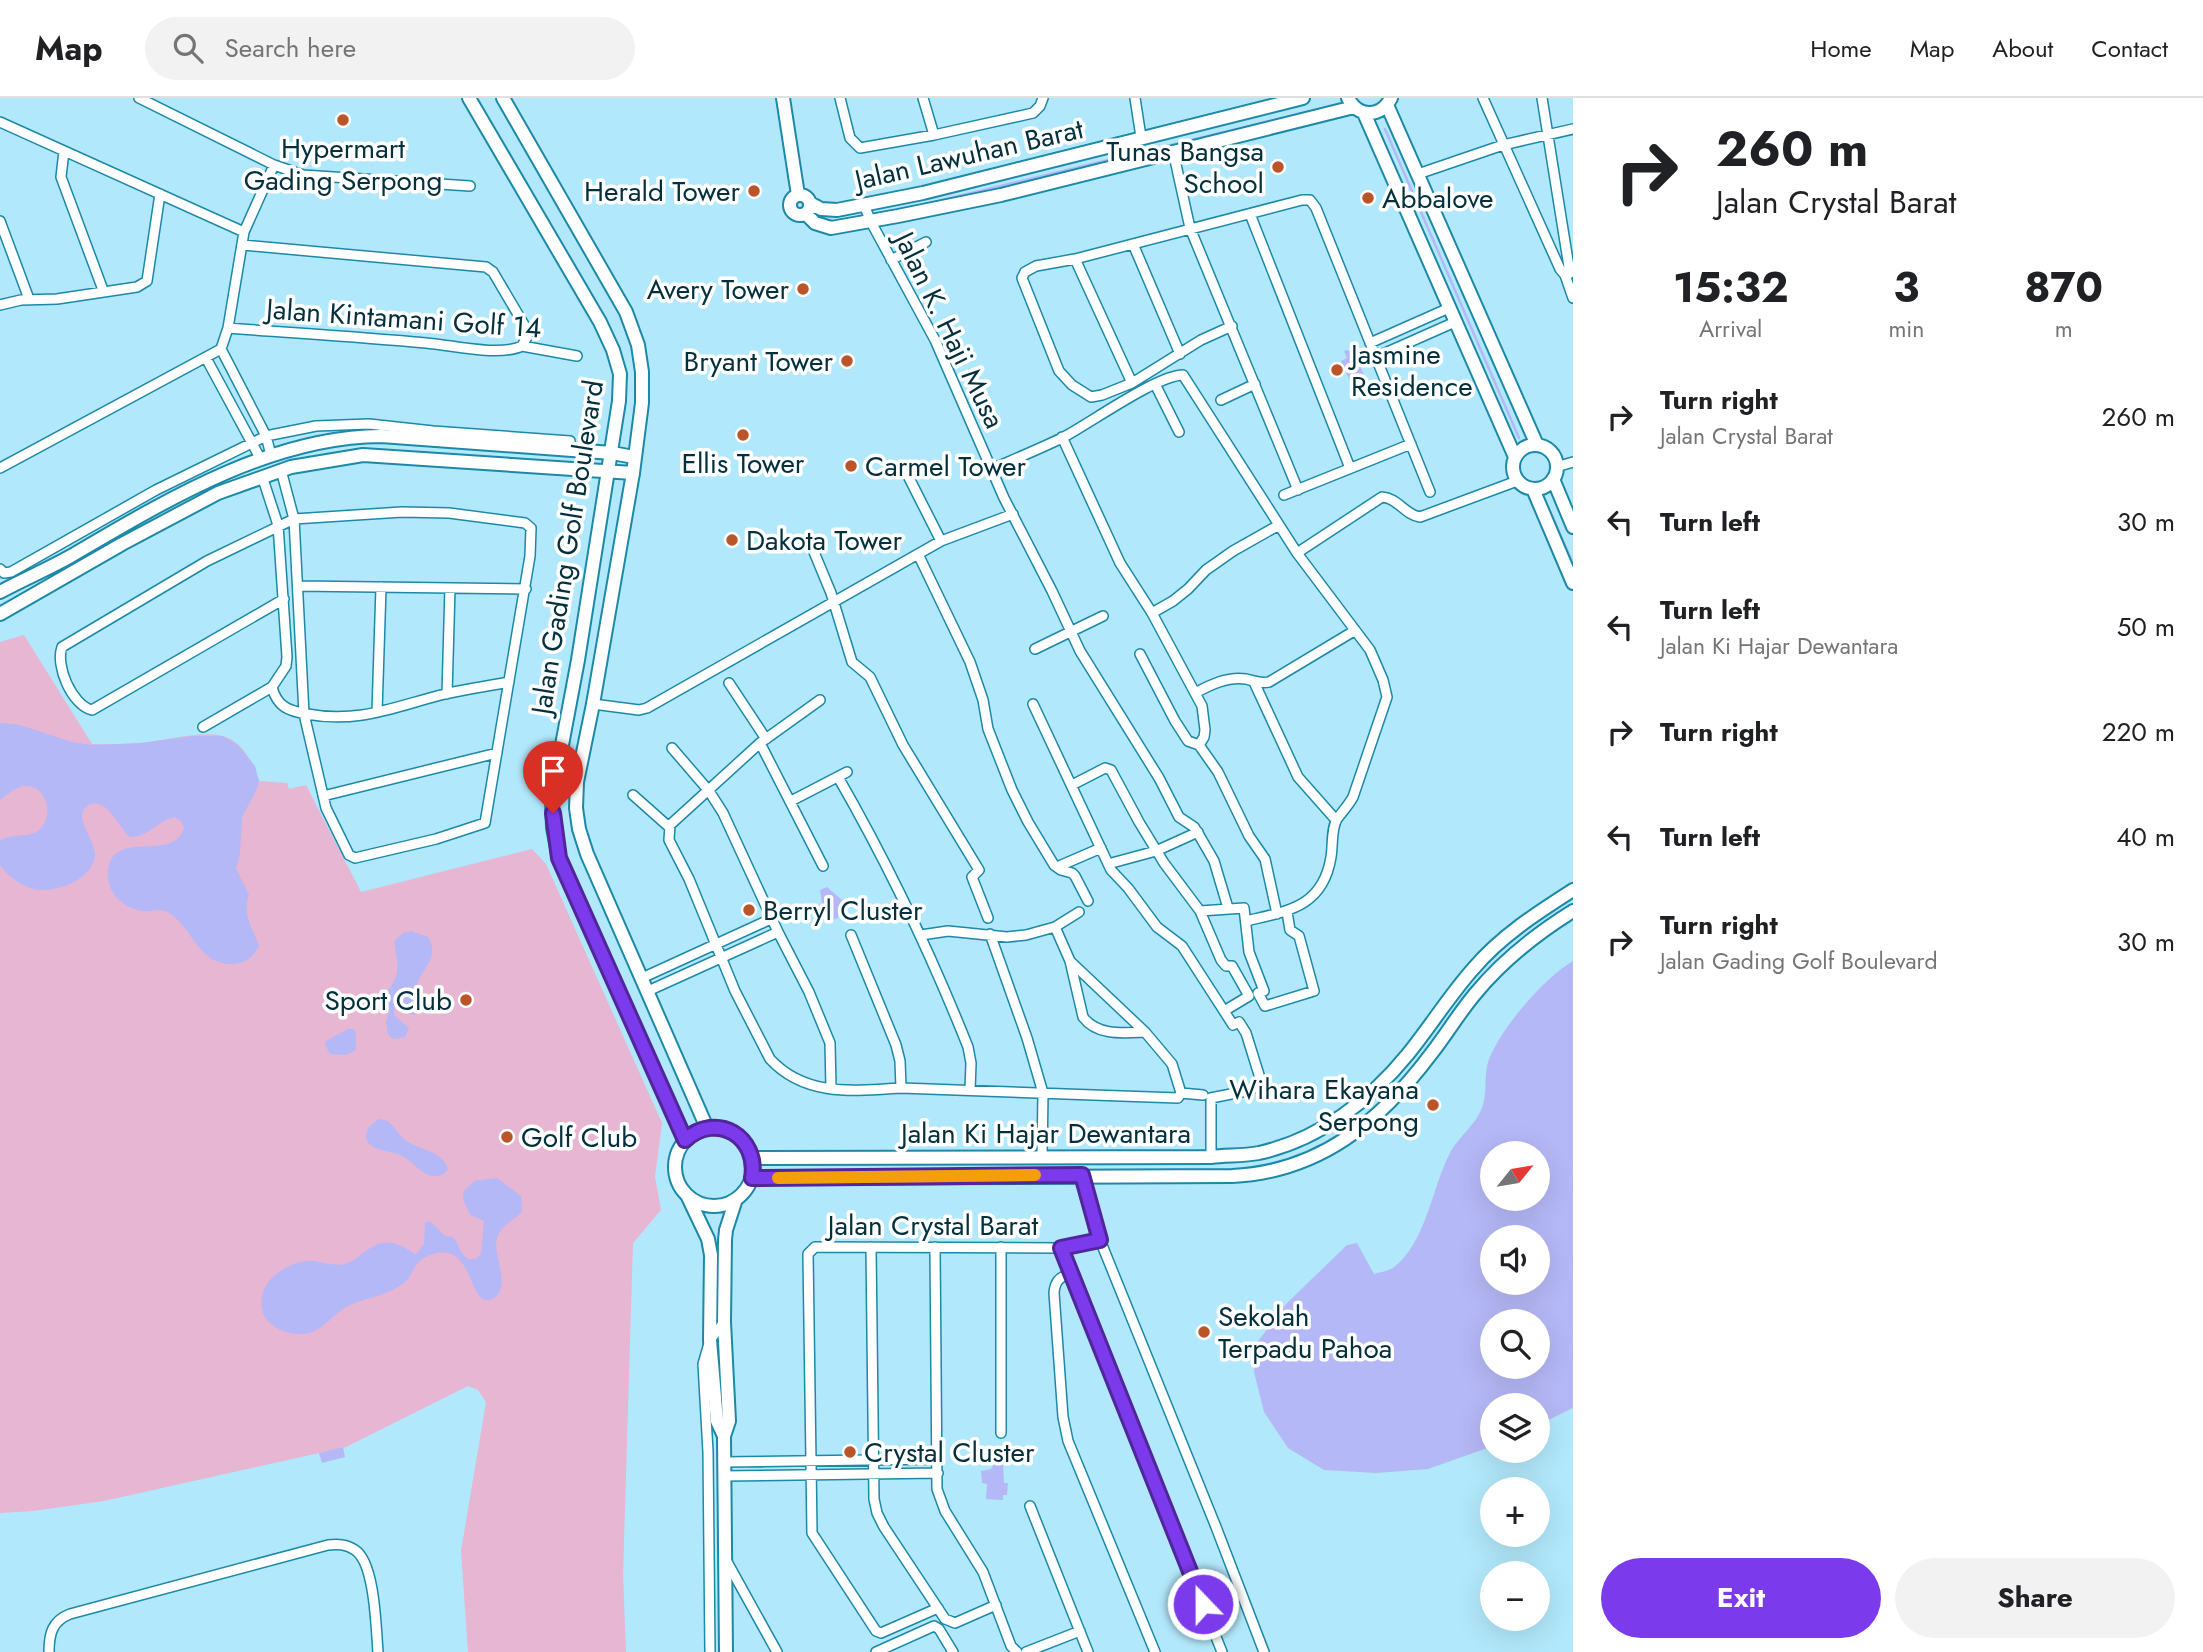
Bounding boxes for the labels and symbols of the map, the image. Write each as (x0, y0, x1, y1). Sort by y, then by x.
street label: Jalan Lawuhan Barat (847, 108, 1088, 202)
marker: Hypermart Gading Serpong (335, 112, 351, 128)
place label: Hypermart Gading Serpong (244, 128, 442, 201)
place label: Tunas Bangsa School (1106, 131, 1264, 204)
marker: Tunas Bangsa School (1270, 159, 1286, 175)
place label: Herald Tower (584, 171, 740, 212)
place label: Abbalove (1382, 178, 1494, 219)
marker: Herald Tower (746, 183, 762, 199)
marker: Abbalove (1360, 190, 1376, 206)
street label: Jalan K. Haji Musa (882, 221, 1015, 435)
place label: Avery Tower (647, 269, 789, 310)
marker: Avery Tower (795, 281, 811, 297)
street label: Jalan Kintamani Golf 14 (261, 288, 543, 349)
place label: Jasmine Residence (1347, 334, 1473, 407)
place label: Bryant Tower (684, 341, 833, 382)
marker: Bryant Tower (839, 353, 855, 369)
marker: Jasmine Residence (1329, 362, 1345, 378)
street label: Jalan Gading Golf Boulevard (520, 377, 614, 721)
marker: Ellis Tower (735, 427, 751, 443)
place label: Ellis Tower (682, 443, 805, 484)
place label: Carmel Tower (865, 446, 1026, 487)
marker: Carmel Tower (843, 458, 859, 474)
place label: Dakota Tower (746, 520, 902, 561)
marker: Dakota Tower (724, 532, 740, 548)
pin (523, 741, 583, 813)
place label: Berryl Cluster (763, 890, 923, 931)
marker: Berryl Cluster (741, 902, 757, 918)
place label: Sport Club (324, 980, 452, 1021)
marker: Sport Club (458, 992, 474, 1008)
place label: Wihara Ekayana Serpong (1229, 1069, 1419, 1142)
marker: Wihara Ekayana Serpong (1425, 1097, 1441, 1113)
street label: Jalan Ki Hajar Dewantara (897, 1113, 1191, 1154)
place label: Golf Club (521, 1117, 637, 1158)
marker: Golf Club (499, 1129, 515, 1145)
north arrow (1480, 1141, 1550, 1211)
street label: Jalan Crystal Barat (824, 1205, 1038, 1246)
place label: Sekolah Terpadu Pahoa (1218, 1296, 1392, 1369)
marker: Sekolah Terpadu Pahoa (1196, 1324, 1212, 1340)
place label: Crystal Cluster (864, 1432, 1035, 1473)
marker: Crystal Cluster (842, 1444, 858, 1460)
position arrow (1166, 1567, 1240, 1641)

